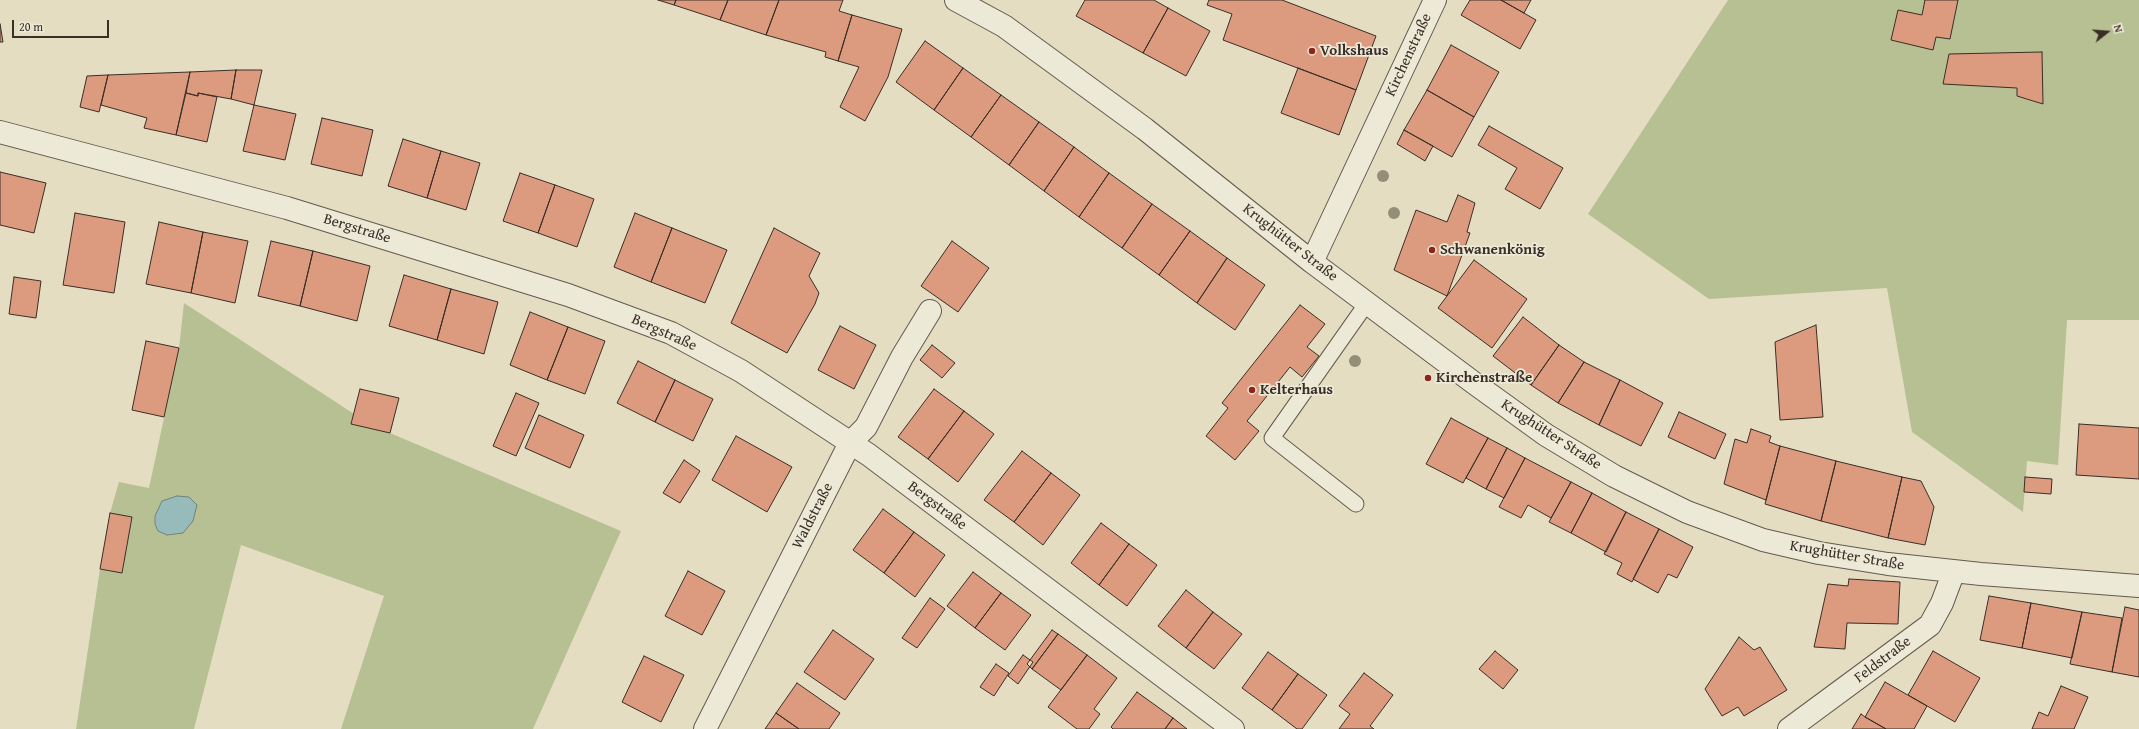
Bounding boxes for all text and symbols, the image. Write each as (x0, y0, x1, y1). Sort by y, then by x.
street label: Kirchenstraße (1382, 11, 1436, 99)
scale bar (14, 12, 111, 38)
north arrow (2087, 12, 2127, 52)
text: 20 m (19, 18, 43, 35)
text: N (2110, 23, 2127, 34)
place label: Volkshaus (1320, 42, 1388, 60)
marker: Volkshaus (1307, 46, 1317, 56)
street label: Krughütter Straße (1239, 200, 1341, 286)
street label: Bergstraße (321, 210, 393, 248)
place label: Schwanenkönig (1440, 241, 1545, 259)
marker: Schwanenkönig (1427, 245, 1437, 255)
street label: Bergstraße (629, 311, 699, 355)
place label: Kirchenstraße (1436, 369, 1532, 387)
marker: Kirchenstraße (1423, 373, 1433, 383)
place label: Kelterhaus (1260, 381, 1333, 399)
marker: Kelterhaus (1247, 385, 1257, 395)
street label: Krughütter Straße (1498, 396, 1604, 474)
street label: Bergstraße (904, 478, 970, 534)
street label: Waldstraße (789, 480, 837, 552)
street label: Krughütter Straße (1788, 537, 1906, 575)
street label: Feldstraße (1851, 633, 1915, 687)

